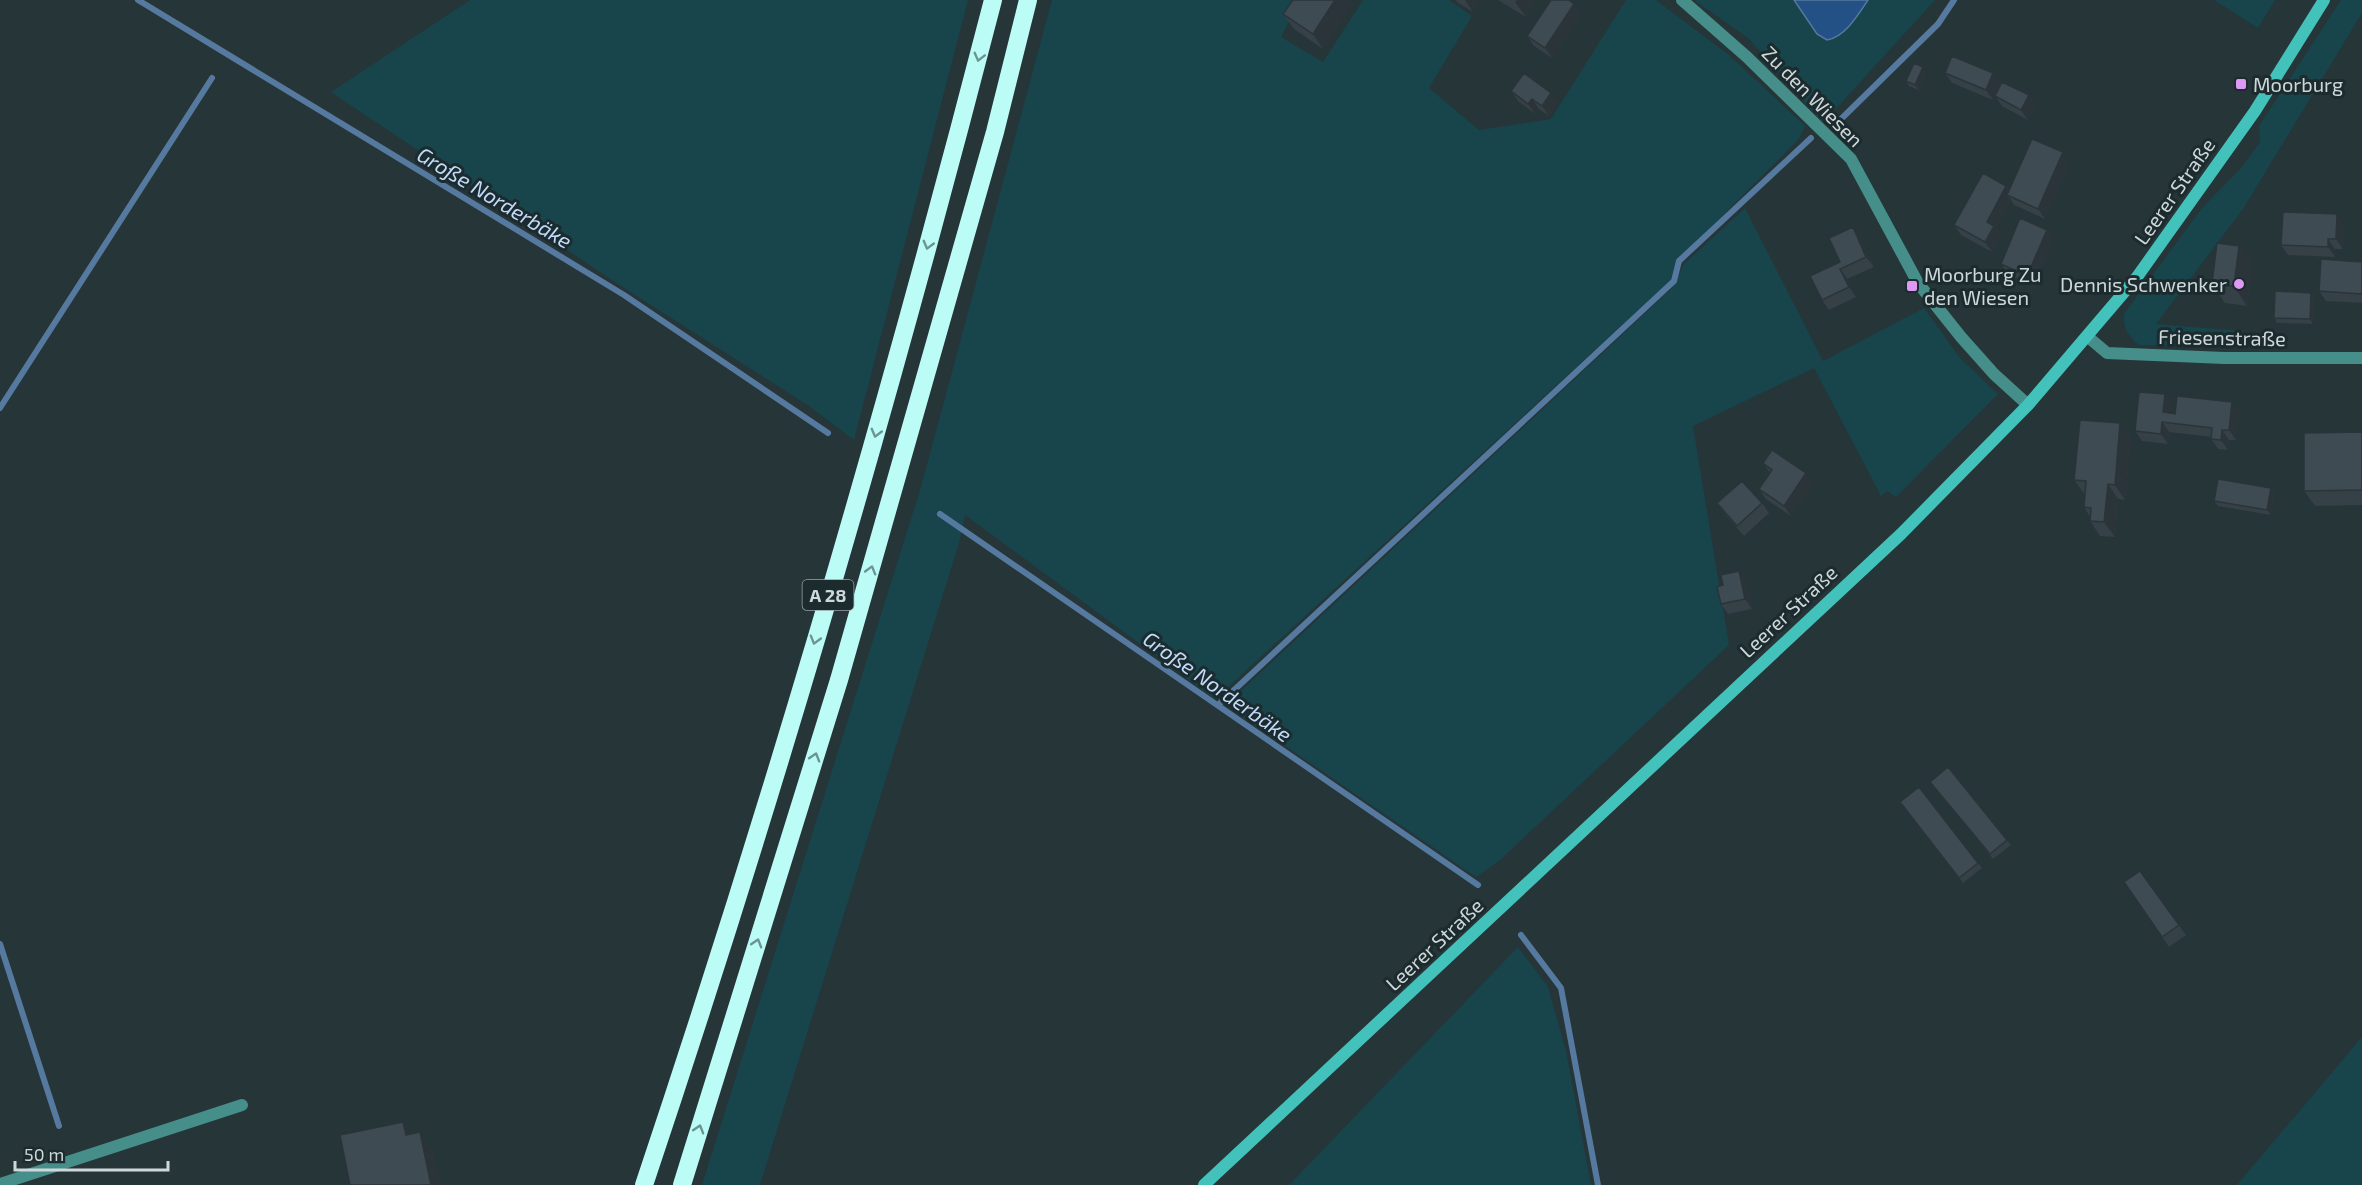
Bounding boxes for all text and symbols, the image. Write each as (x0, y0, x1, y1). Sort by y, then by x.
street label: Zu den Wiesen (1758, 41, 1868, 151)
one-way arrow (973, 52, 986, 62)
place label: Moorburg (2253, 72, 2343, 96)
marker: Moorburg (2234, 77, 2248, 91)
street label: Leerer Straße (2129, 133, 2219, 249)
water label: Große Norderbäke (413, 141, 577, 253)
one-way arrow (922, 240, 935, 250)
place label: Moorburg Zu den Wiesen (1924, 262, 2041, 309)
place label: Dennis Schwenker (2060, 272, 2227, 296)
marker: Dennis Schwenker (2232, 277, 2246, 291)
marker: Moorburg Zu den Wiesen (1905, 279, 1919, 293)
street label: Friesenstraße (2158, 324, 2286, 350)
one-way arrow (871, 427, 883, 438)
street label: Leerer Straße (1734, 560, 1842, 662)
one-way arrow (864, 565, 876, 576)
road number: A 28 (802, 580, 854, 610)
water label: Große Norderbäke (1139, 625, 1297, 747)
one-way arrow (810, 634, 822, 645)
one-way arrow (808, 752, 820, 763)
street label: Leerer Straße (1380, 893, 1488, 995)
one-way arrow (750, 938, 762, 949)
one-way arrow (692, 1124, 704, 1135)
scale bar (15, 1134, 168, 1172)
text: 50 m (24, 1143, 64, 1165)

